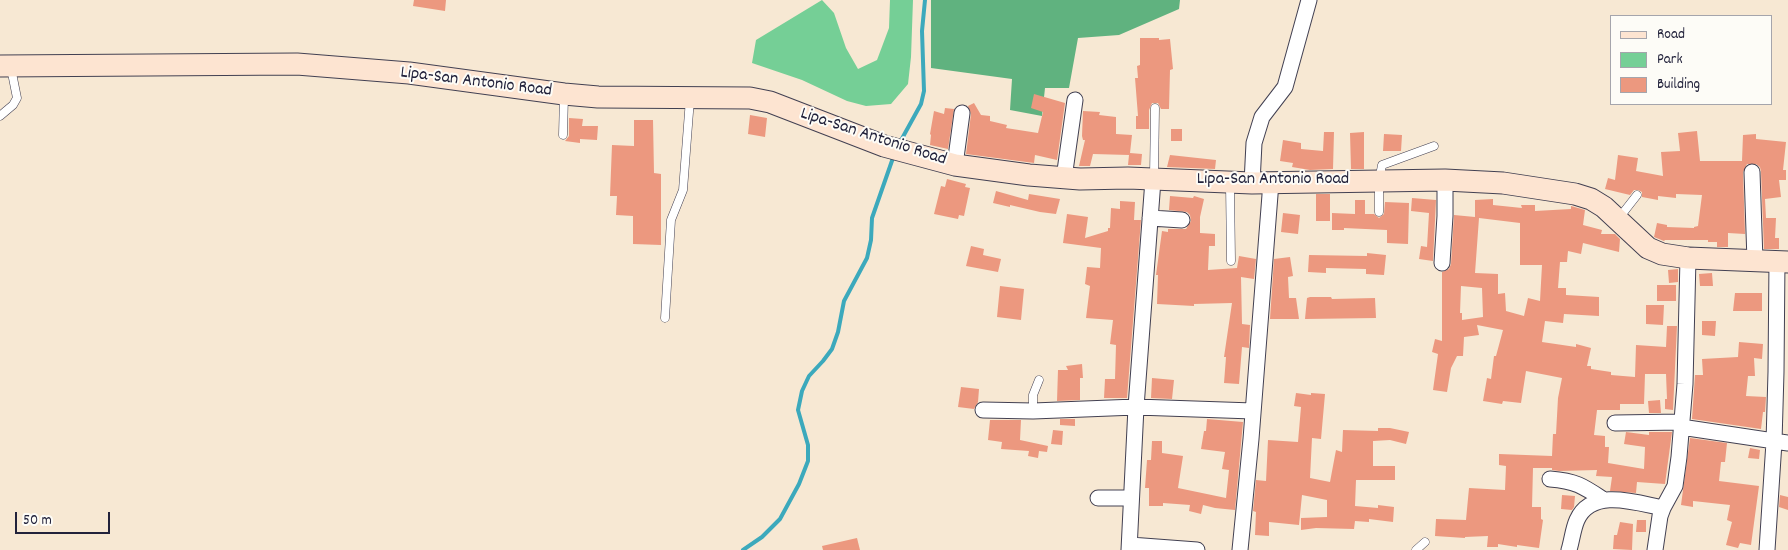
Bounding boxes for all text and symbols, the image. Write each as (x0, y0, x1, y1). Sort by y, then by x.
legend (1610, 15, 1773, 105)
text: Road (1657, 24, 1685, 46)
text: Park (1657, 49, 1683, 71)
street label: Lipa-San Antonio Road (399, 63, 553, 103)
text: Building (1657, 74, 1700, 96)
street label: Lipa-San Antonio Road (797, 104, 949, 172)
street label: Lipa-San Antonio Road (1197, 170, 1349, 192)
scale bar (18, 502, 112, 534)
text: 50 m (23, 510, 52, 532)

